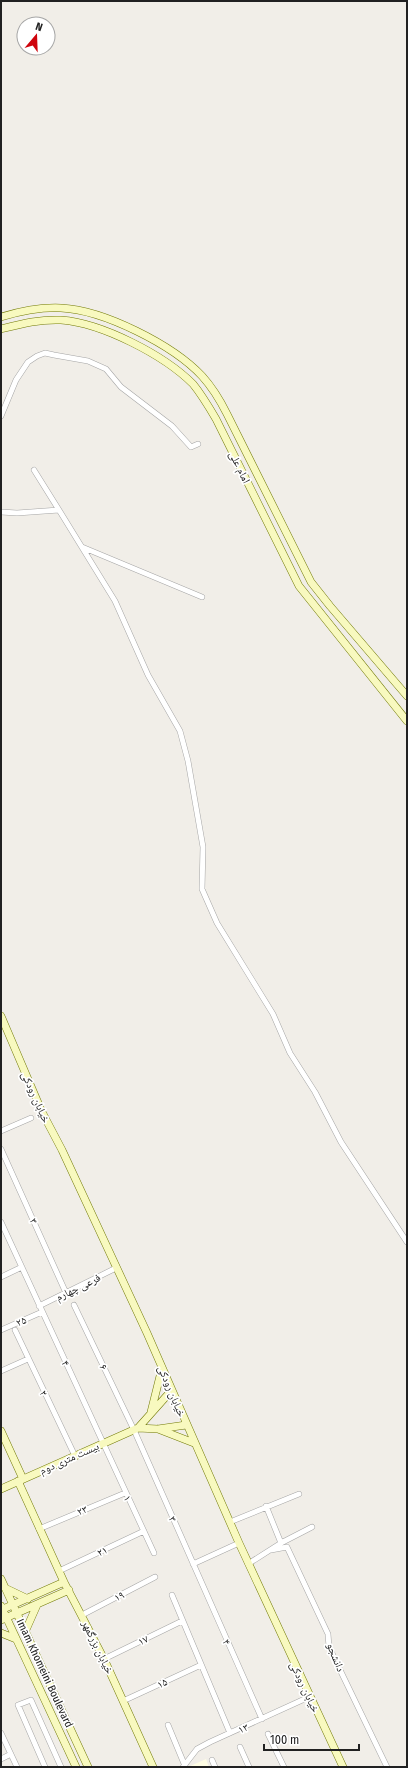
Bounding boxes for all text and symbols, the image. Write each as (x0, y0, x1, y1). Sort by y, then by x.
north arrow (16, 16, 56, 56)
text: N (34, 20, 44, 34)
street label: امام علی (226, 449, 253, 485)
street label: خیابان رودکی (18, 1070, 53, 1125)
street label: ۳ (27, 1216, 41, 1226)
street label: فرعی چهارم (54, 1271, 103, 1304)
street label: ۲۵ (14, 1313, 28, 1329)
street label: ۴ (59, 1358, 73, 1368)
street label: ۶ (97, 1362, 110, 1372)
street label: خیابان رودکی (155, 1363, 188, 1419)
street label: ۲ (37, 1388, 50, 1398)
street label: بیست متری دوم (37, 1440, 101, 1477)
street label: ۱ (121, 1493, 134, 1503)
street label: ۲۳ (75, 1502, 89, 1518)
street label: ۳ (166, 1514, 180, 1524)
street label: ۲۱ (95, 1543, 109, 1559)
street label: ۱۹ (112, 1588, 127, 1604)
street label: Imam Khomeini Boulevard (14, 1617, 75, 1730)
street label: خیابان بزرگمهر (79, 1617, 116, 1676)
street label: ۱۷ (136, 1632, 151, 1648)
street label: ۴ (220, 1637, 234, 1647)
street label: دانشجو (324, 1641, 347, 1674)
street label: خیابان رودکی (287, 1660, 322, 1715)
street label: ۱۵ (155, 1675, 169, 1691)
street label: ۱۳ (236, 1720, 250, 1736)
scale bar (264, 1726, 359, 1752)
text: 100 m (270, 1733, 299, 1747)

